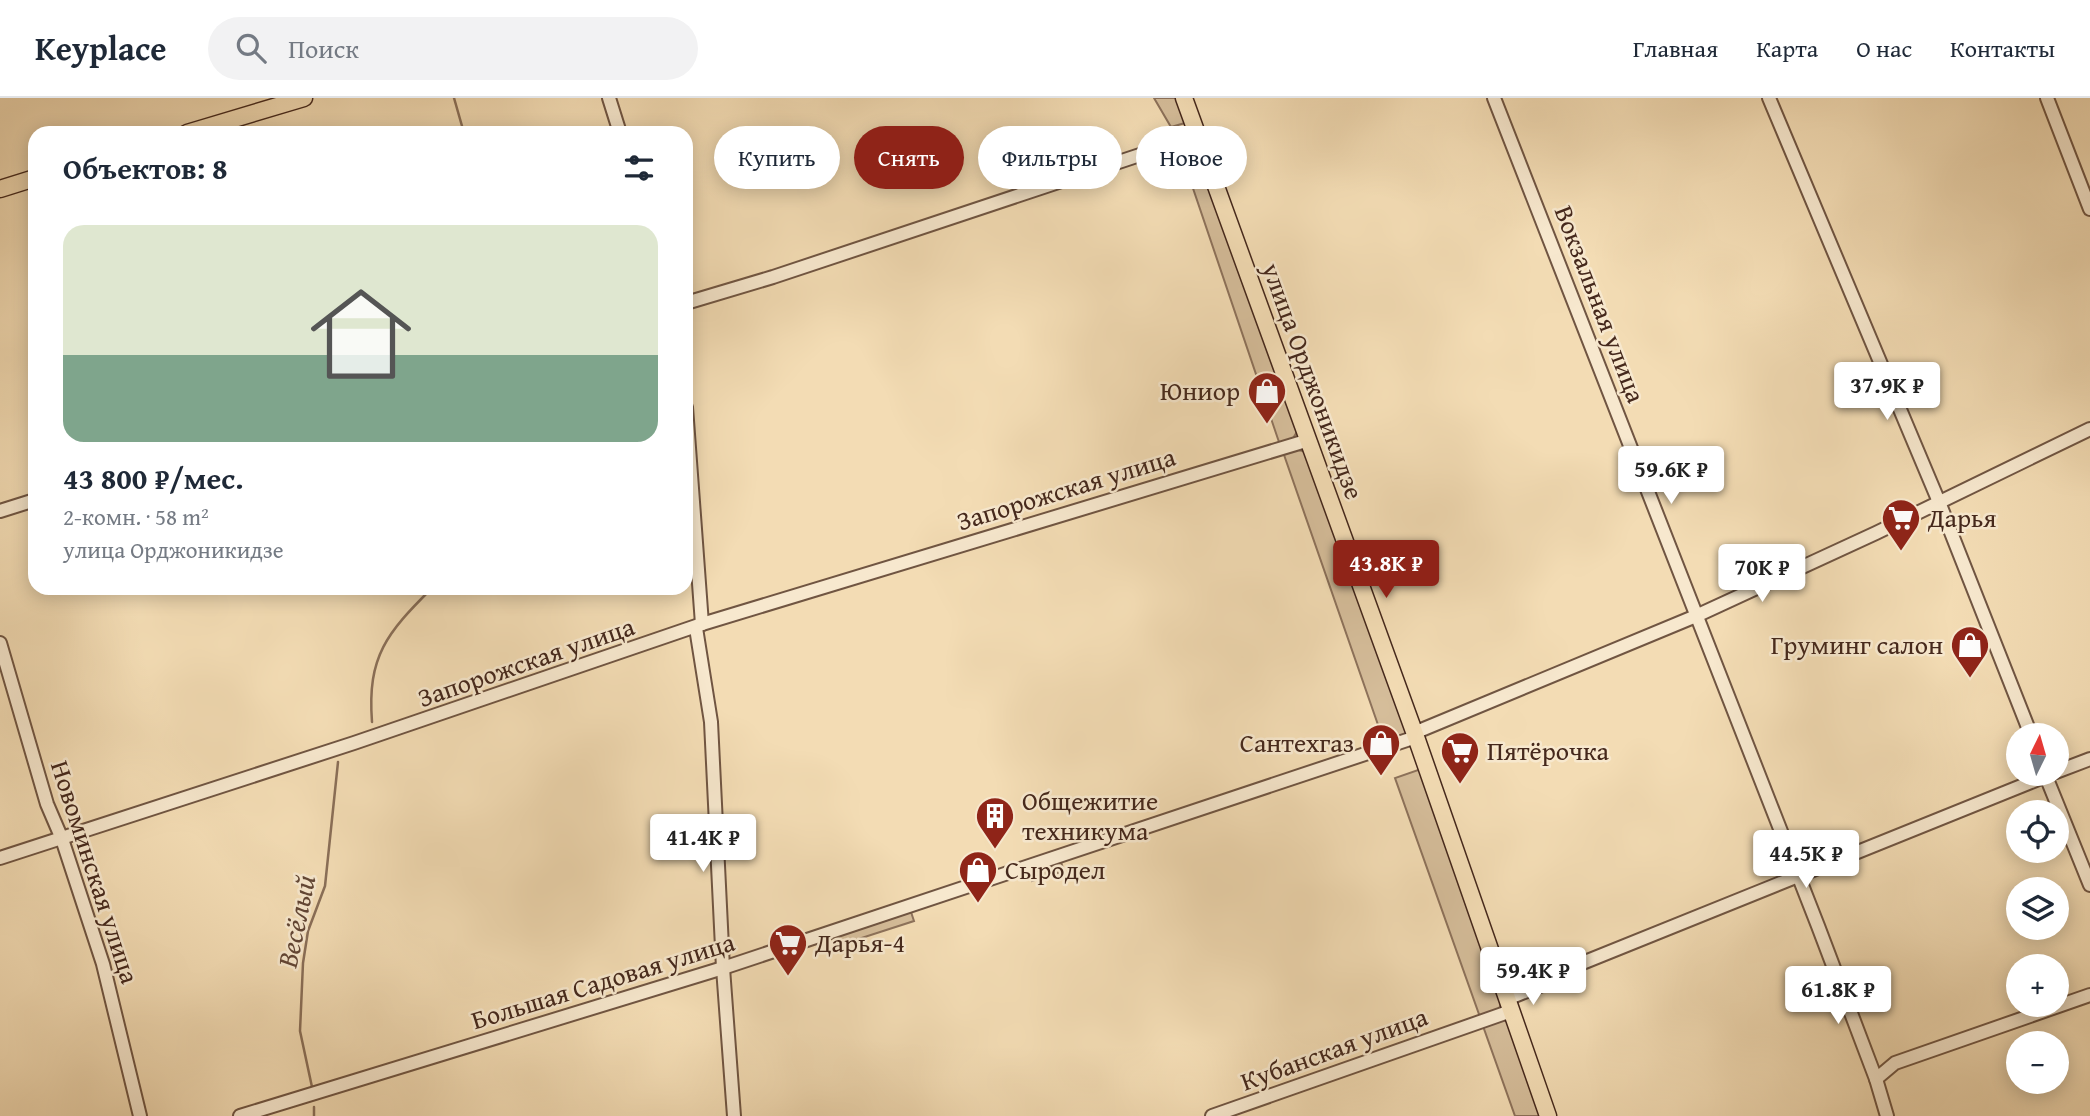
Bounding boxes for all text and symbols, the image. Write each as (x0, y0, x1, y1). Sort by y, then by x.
search box (208, 17, 698, 80)
text: Keyplace (35, 24, 166, 72)
icon: search (232, 29, 270, 67)
text: Поиск (288, 29, 359, 68)
text: Главная (1633, 31, 1718, 66)
text: Карта (1756, 31, 1818, 66)
text: О нас (1856, 31, 1912, 66)
text: Контакты (1950, 31, 2055, 66)
chip: Купить (714, 126, 840, 189)
chip: Снять (854, 126, 964, 189)
chip: Фильтры (978, 126, 1122, 189)
chip: Новое (1136, 126, 1247, 189)
text: Объектов: 8 (63, 146, 227, 190)
icon: filters (620, 149, 658, 187)
street label: Вокзальная улица (1545, 200, 1656, 409)
street label: улица Орджоникидзе (1252, 256, 1374, 505)
icon: home (298, 271, 424, 397)
pin: 37.9K ₽ (1822, 362, 1952, 422)
text: 37.9K ₽ (1850, 368, 1924, 401)
shop icon: Юниор (1246, 370, 1288, 425)
place label: Юниор (1160, 371, 1240, 410)
street label: Запорожская улица (952, 437, 1181, 540)
pin: 59.6K ₽ (1606, 446, 1736, 506)
text: 59.6K ₽ (1634, 452, 1708, 485)
text: 43 800 ₽/мес. (63, 456, 244, 500)
supermarket icon: Дарья (1880, 497, 1922, 552)
place label: Дарья (1927, 498, 1996, 537)
text: 2-комн. · 58 m² (63, 500, 209, 533)
text: улица Орджоникидзе (63, 533, 284, 566)
pin: 43.8K ₽ (1321, 540, 1451, 600)
pin: 70K ₽ (1713, 545, 1811, 604)
text: 43.8K ₽ (1349, 546, 1423, 579)
text: 70K ₽ (1734, 550, 1790, 583)
street label: Запорожская улица (412, 606, 640, 717)
shop icon: Груминг салон (1949, 624, 1991, 679)
place label: Груминг салон (1771, 625, 1943, 664)
shop icon: Сантехгаз (1360, 722, 1402, 777)
place label: Сантехгаз (1240, 723, 1354, 762)
north arrow (2006, 723, 2068, 786)
map controls (2006, 723, 2069, 1094)
supermarket icon: Пятёрочка (1439, 730, 1481, 785)
place label: Пятёрочка (1487, 731, 1609, 770)
street label: Новоминская улица (41, 755, 150, 989)
place label: Общежитие техникума (1022, 781, 1158, 850)
building icon: Общежитие техникума (974, 795, 1016, 850)
button: locate (2006, 800, 2069, 863)
pin: 41.4K ₽ (638, 814, 768, 874)
text: 41.4K ₽ (666, 820, 740, 853)
pin: 44.5K ₽ (1741, 830, 1871, 890)
text: 44.5K ₽ (1769, 836, 1843, 869)
shop icon: Сыродел (957, 849, 999, 904)
place label: Сыродел (1005, 850, 1105, 889)
water label: Весёлый (265, 871, 325, 972)
button: layers (2006, 877, 2069, 940)
street label: Большая Садовая улица (466, 922, 740, 1039)
supermarket icon: Дарья-4 (767, 922, 809, 977)
place label: Дарья-4 (814, 923, 905, 962)
pin: 59.4K ₽ (1468, 948, 1598, 1007)
text: 59.4K ₽ (1496, 953, 1570, 986)
button: + (2006, 954, 2069, 1017)
pin: 61.8K ₽ (1773, 967, 1903, 1026)
text: 61.8K ₽ (1801, 972, 1875, 1005)
street label: Кубанская улица (1235, 996, 1433, 1100)
button: − (2006, 1031, 2069, 1094)

